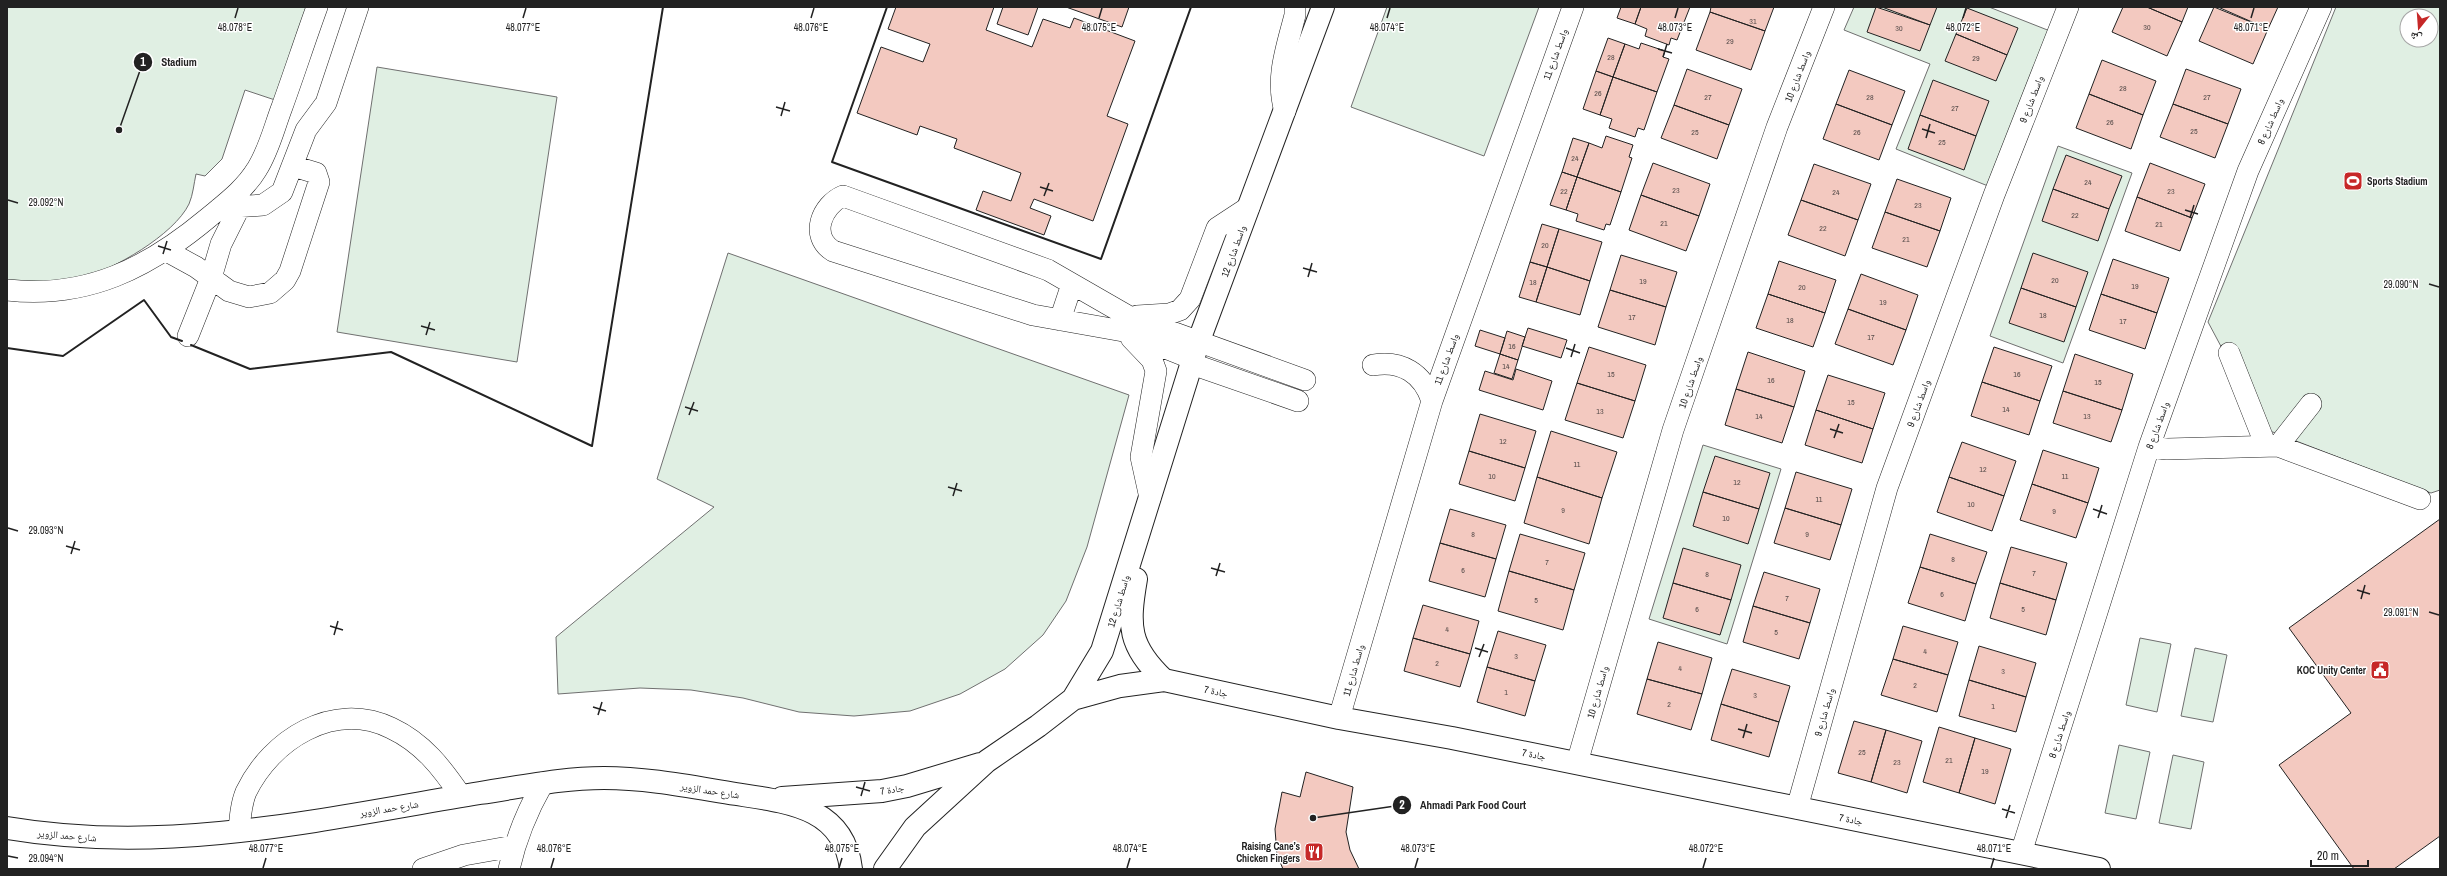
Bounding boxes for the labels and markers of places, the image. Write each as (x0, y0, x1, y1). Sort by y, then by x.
callout: Stadium (133, 50, 205, 73)
sports icon: Sports Stadium (2342, 170, 2364, 192)
place label: Sports Stadium (2367, 175, 2428, 188)
public building icon: KOC Unity Center (2369, 659, 2391, 681)
place label: KOC Unity Center (2297, 664, 2367, 677)
callout: Ahmadi Park Food Court (1392, 794, 1533, 817)
place label: Raising Cane’s Chicken Fingers (1236, 840, 1300, 865)
restaurant icon: Raising Cane’s Chicken Fingers (1303, 841, 1325, 863)

